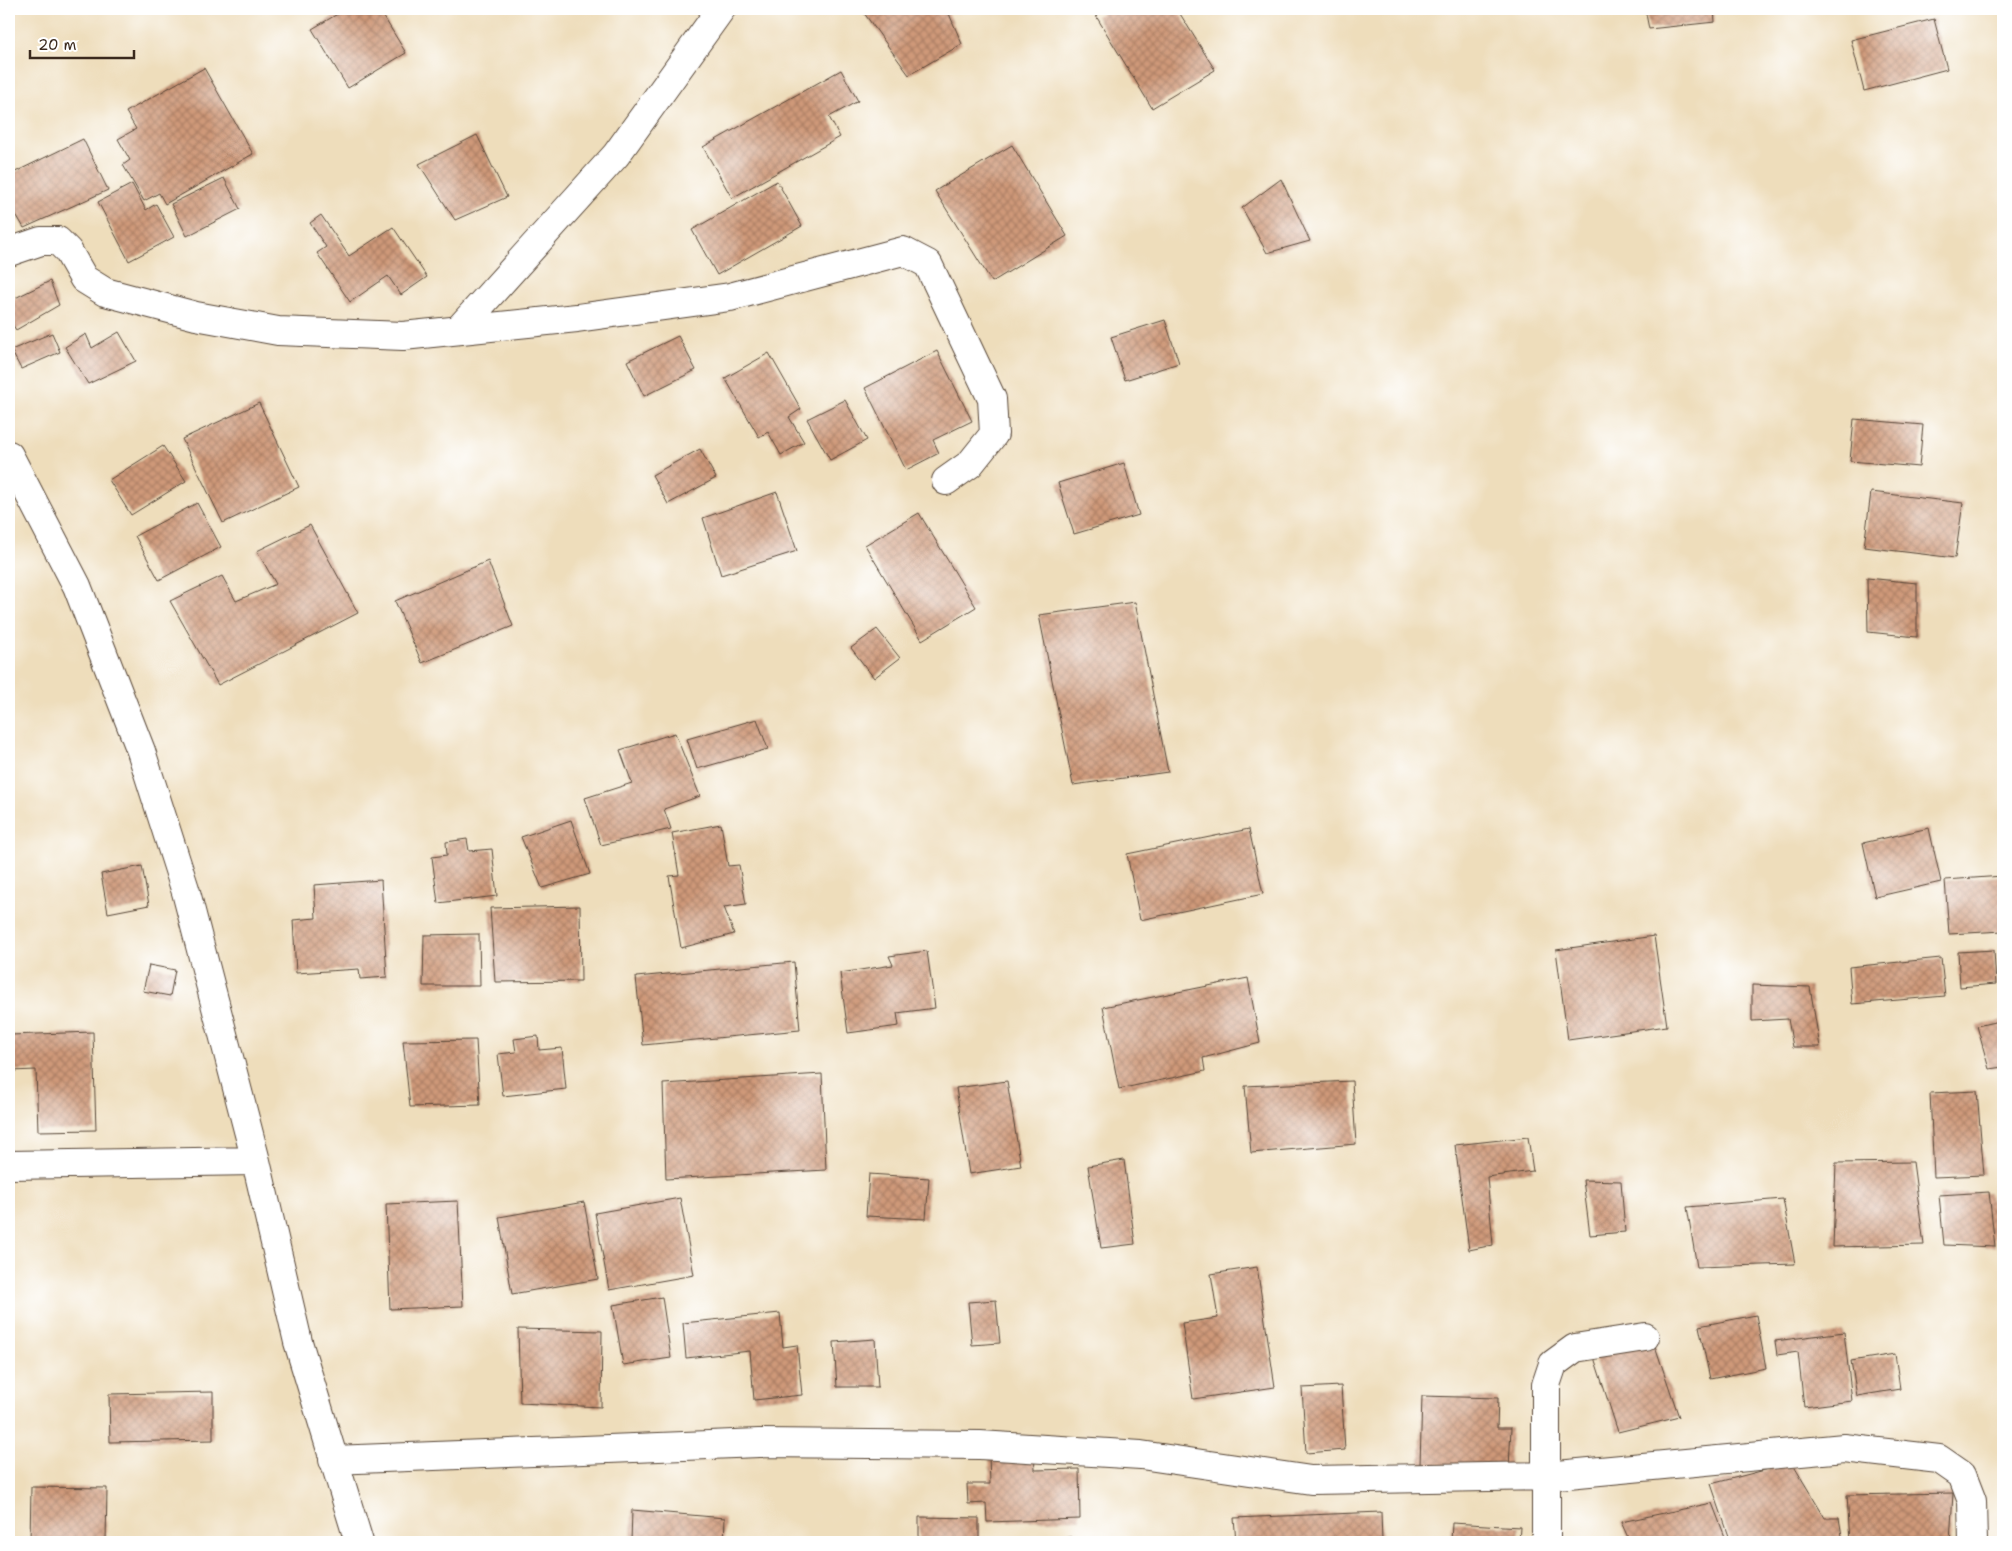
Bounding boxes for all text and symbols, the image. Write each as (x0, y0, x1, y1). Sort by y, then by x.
scale bar (30, 28, 134, 60)
text: 20 m (38, 35, 77, 55)

